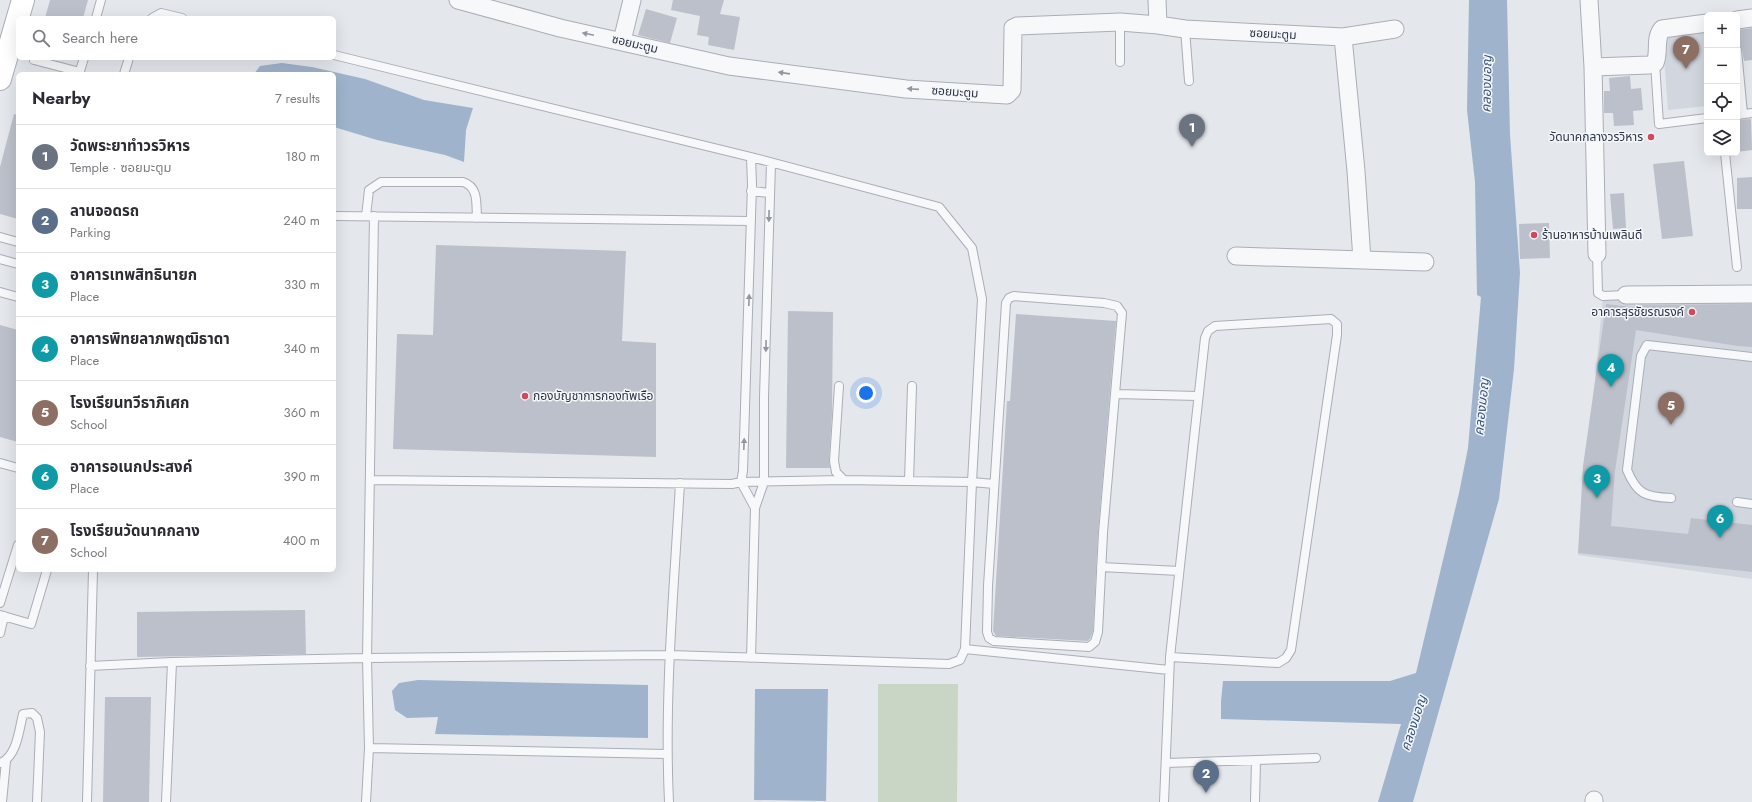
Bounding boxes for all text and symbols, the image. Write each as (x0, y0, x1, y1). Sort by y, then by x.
map controls (1704, 12, 1740, 156)
button: + (1704, 12, 1740, 48)
search box (16, 16, 336, 60)
street label: ซอยมะตูม (1249, 24, 1297, 44)
icon: search (30, 27, 52, 49)
text: Search here (62, 27, 138, 49)
street label: ซอยมะตูม (610, 30, 660, 58)
one-way arrow (581, 31, 594, 37)
pin: 7 (1673, 36, 1699, 69)
button: − (1704, 48, 1740, 84)
water label: คลองมอญ (1477, 54, 1497, 113)
one-way arrow (778, 70, 790, 76)
street label: ซอยมะตูม (931, 81, 979, 103)
button: locate (1704, 84, 1740, 120)
text: Nearby (32, 86, 90, 110)
one-way arrow (907, 86, 919, 93)
text: 7 results (275, 89, 320, 108)
pin: 1 (1179, 114, 1205, 147)
button: layers (1704, 120, 1740, 156)
place label: วัดนาคกลางวรวิหาร (1549, 128, 1643, 146)
marker: วัดนาคกลางวรวิหาร (1646, 132, 1656, 142)
text: วัดพระยาทําวรวิหาร (70, 135, 190, 157)
text: 1 (42, 147, 48, 166)
text: 180 m (285, 147, 320, 166)
text: Temple · ซอยมะตูม (70, 158, 171, 177)
text: ลานจอดรถ (70, 200, 139, 222)
one-way arrow (766, 210, 772, 223)
text: 2 (41, 211, 49, 230)
text: 240 m (283, 211, 320, 230)
text: Parking (70, 223, 111, 242)
place label: ร้านอาหารบ้านเพลินดี (1542, 226, 1642, 244)
marker: ร้านอาหารบ้านเพลินดี (1529, 230, 1539, 240)
text: อาคารเทพสิทธินายก (70, 264, 197, 286)
text: 3 (41, 275, 49, 294)
text: 330 m (284, 275, 320, 294)
text: Place (70, 287, 99, 306)
one-way arrow (745, 294, 752, 306)
place label: อาคารสุรชัยรณรงค์ (1591, 303, 1684, 321)
marker: อาคารสุรชัยรณรงค์ (1687, 307, 1697, 317)
text: อาคารพิทยลาภพฤฒิธาดา (70, 328, 230, 350)
text: 4 (40, 339, 50, 358)
text: 340 m (283, 339, 320, 358)
one-way arrow (763, 340, 769, 353)
text: Place (70, 351, 99, 370)
pin: 4 (1598, 354, 1624, 387)
water label: คลองมอญ (1469, 376, 1494, 436)
your location (856, 383, 876, 403)
place label: กองบัญชาการกองทัพเรือ (533, 387, 654, 405)
marker: กองบัญชาการกองทัพเรือ (520, 391, 530, 401)
text: โรงเรียนทวีธาภิเศก (70, 392, 189, 414)
pin: 5 (1658, 392, 1684, 425)
text: 5 (41, 403, 49, 422)
text: 360 m (284, 403, 320, 422)
text: School (70, 415, 107, 434)
one-way arrow (741, 437, 747, 450)
text: อาคารอเนกประสงค์ (70, 456, 192, 478)
pin: 3 (1584, 465, 1610, 498)
text: 6 (41, 467, 49, 486)
text: 390 m (284, 467, 320, 486)
text: Place (70, 479, 99, 498)
pin: 6 (1707, 505, 1733, 538)
text: โรงเรียนวัดนาคกลาง (70, 520, 200, 542)
text: 7 (41, 531, 49, 550)
text: 400 m (283, 531, 320, 550)
text: School (70, 543, 107, 562)
water label: คลองมอญ (1396, 692, 1432, 753)
pin: 2 (1193, 760, 1219, 793)

